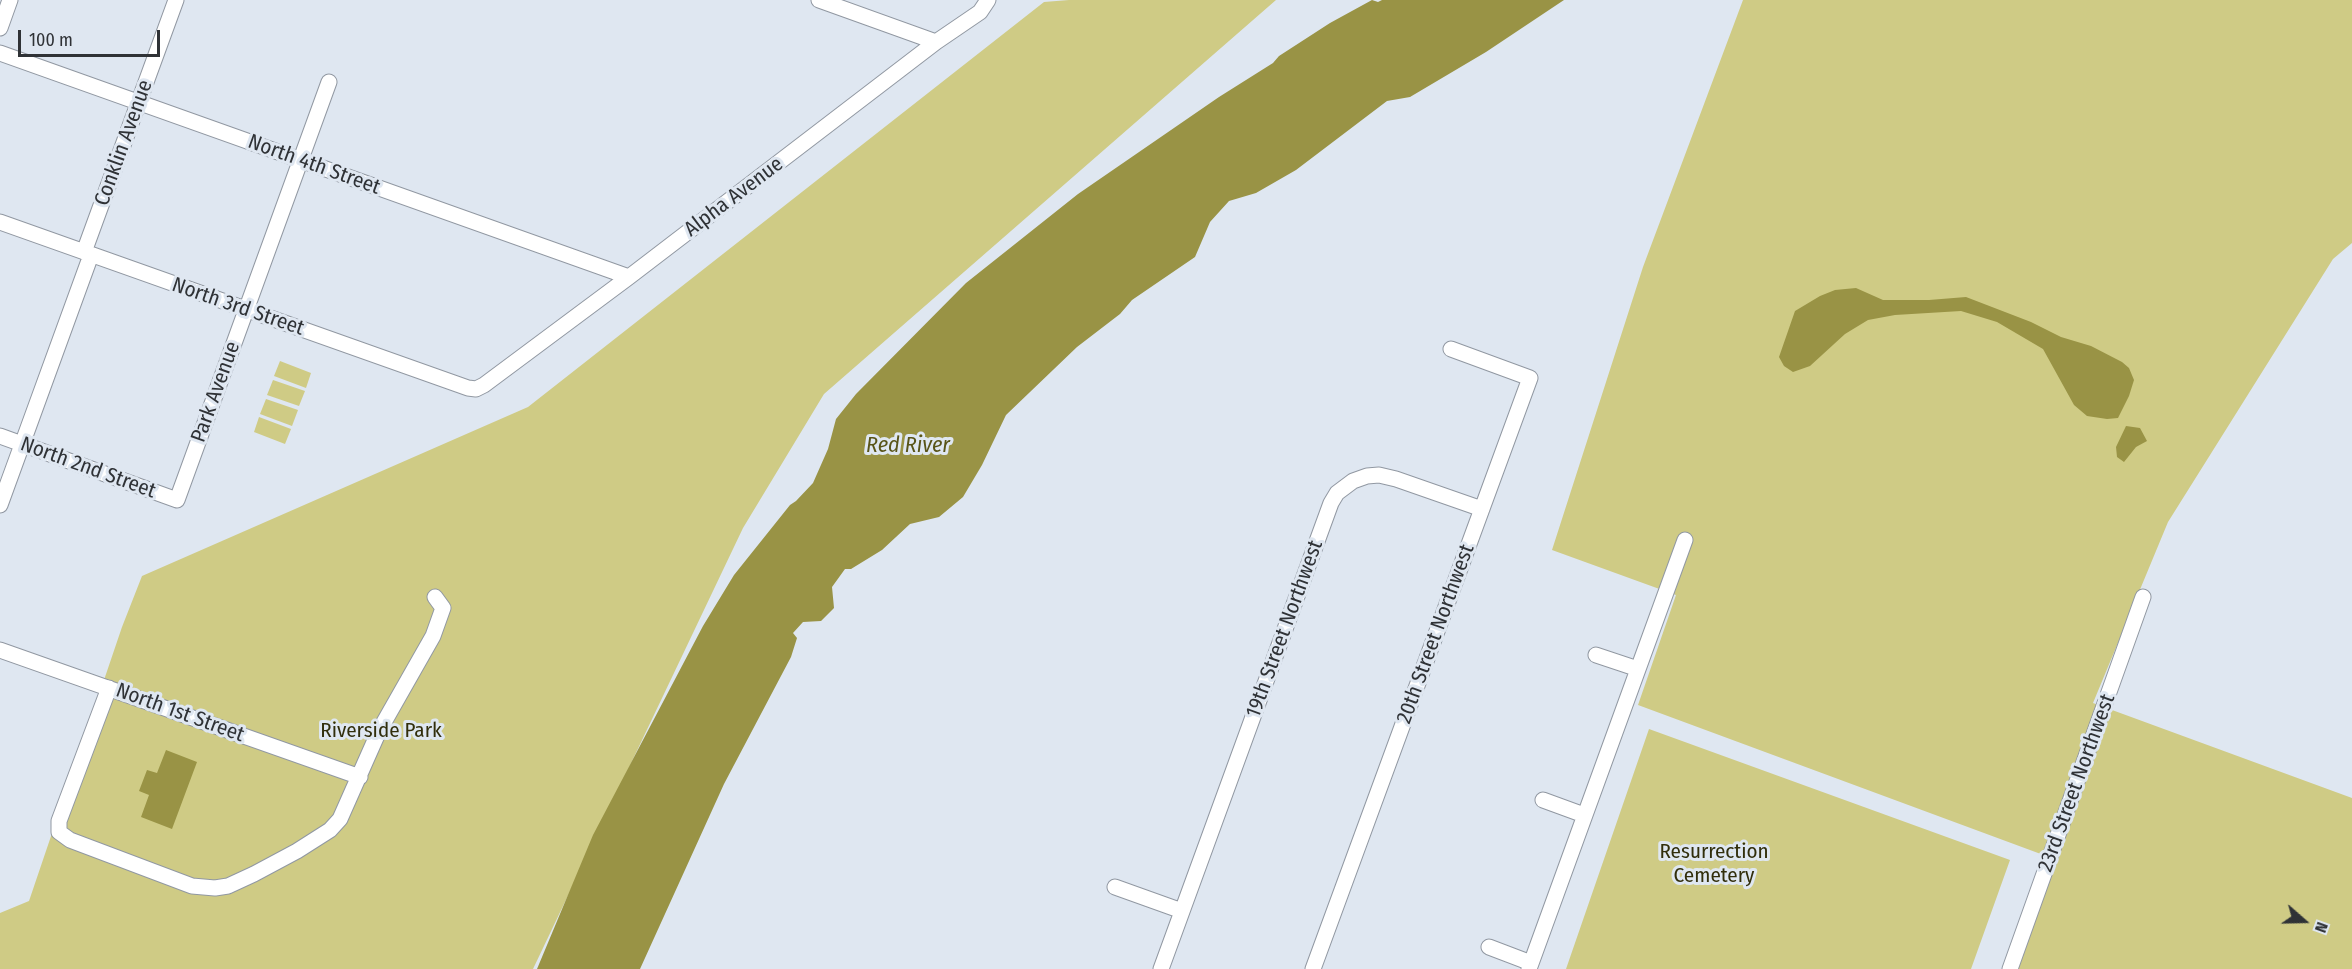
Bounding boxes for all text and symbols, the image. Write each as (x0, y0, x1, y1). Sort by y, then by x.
scale bar (21, 18, 164, 56)
text: 100 m (29, 29, 73, 51)
street label: Conklin Avenue (90, 77, 158, 209)
street label: North 4th Street (245, 129, 383, 201)
street label: Alpha Avenue (680, 152, 788, 242)
street label: North 3rd Street (169, 273, 307, 341)
street label: Park Avenue (186, 338, 246, 446)
street label: North 2nd Street (17, 432, 159, 504)
water label: Red River (866, 433, 950, 459)
street label: 19th Street Northwest (1241, 537, 1329, 721)
street label: 20th Street Northwest (1392, 541, 1480, 727)
street label: North 1st Street (112, 678, 248, 748)
street label: 23rd Street Northwest (2033, 691, 2121, 875)
park label: Riverside Park (320, 718, 442, 744)
park label: Resurrection Cemetery (1659, 839, 1769, 889)
north arrow (2274, 891, 2334, 951)
text: N (2311, 920, 2332, 935)

